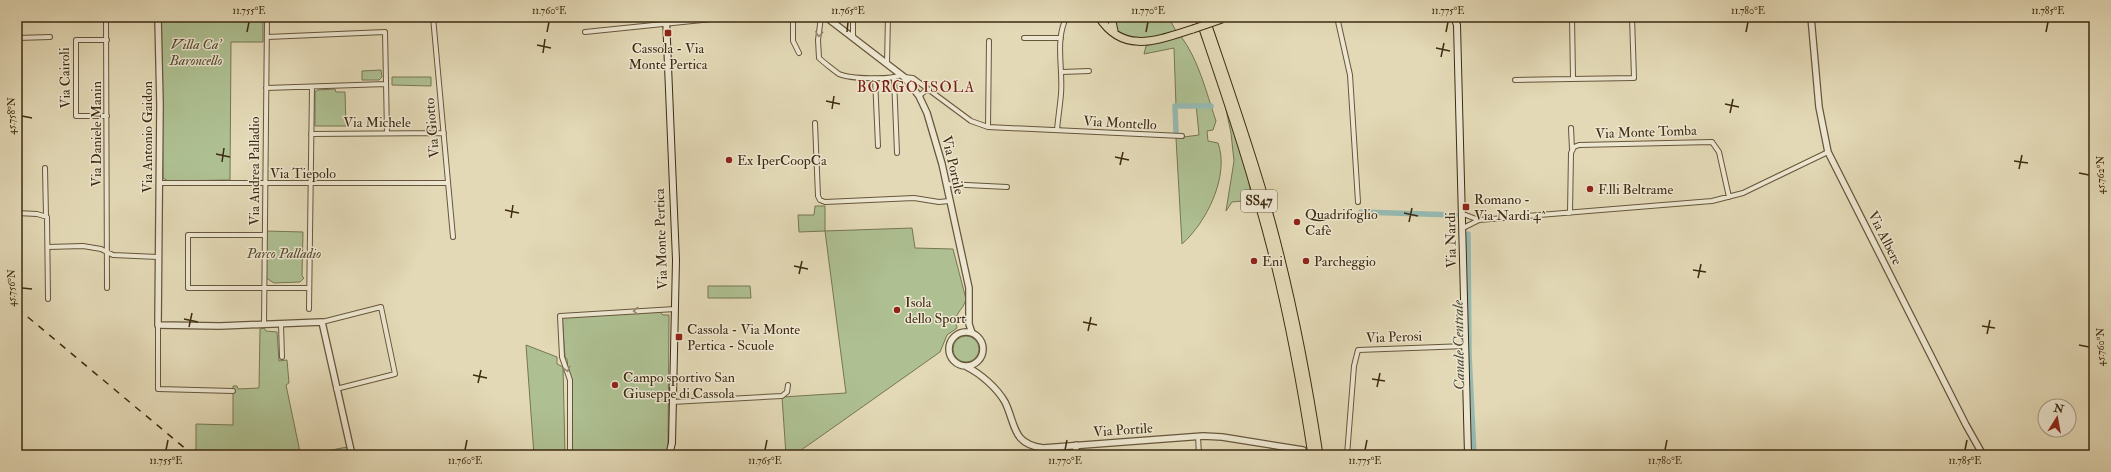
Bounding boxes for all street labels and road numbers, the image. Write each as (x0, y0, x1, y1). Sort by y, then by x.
street label: Via Cairoli (56, 47, 74, 109)
street label: Via Daniele Manin (88, 81, 105, 187)
street label: Via Antonio Gaidon (139, 81, 156, 193)
street label: Via Giotto (421, 97, 443, 159)
street label: Via Montello (1083, 113, 1157, 133)
street label: Via Michele (343, 114, 411, 131)
street label: Via Andrea Palladio (246, 116, 263, 225)
street label: Via Monte Tomba (1595, 122, 1697, 142)
street label: Via Portile (938, 134, 968, 196)
street label: Via Tiepolo (270, 165, 336, 183)
street label: Via Monte Pertica (651, 188, 671, 290)
road number: SS47 (1241, 190, 1277, 212)
street label: Via Albere (1864, 208, 1906, 268)
street label: Via Nardi (1442, 212, 1460, 268)
street label: Via Perosi (1366, 328, 1423, 346)
street label: Via Portile (1093, 419, 1154, 441)

